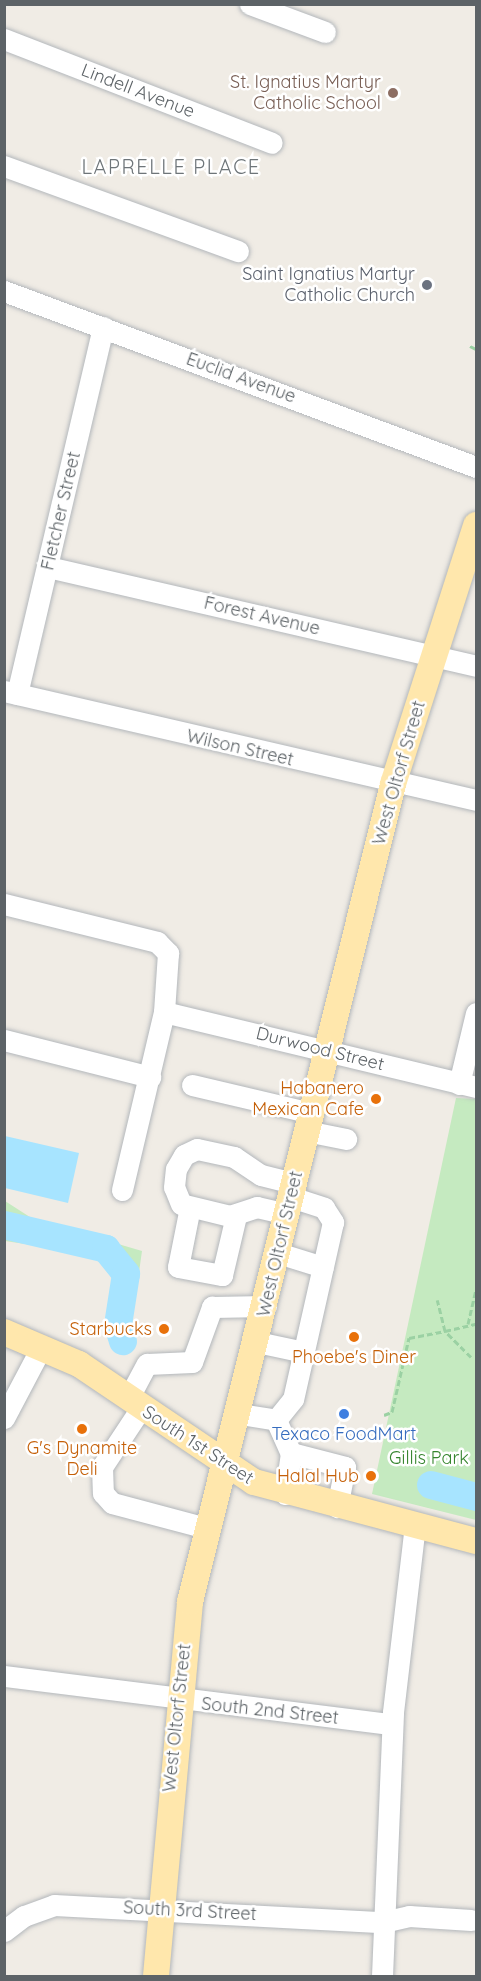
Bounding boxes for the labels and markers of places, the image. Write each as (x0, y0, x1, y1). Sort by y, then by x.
place label: St. Ignatius Martyr Catholic School (230, 72, 381, 115)
marker: St. Ignatius Martyr Catholic School (386, 86, 400, 100)
place label: Saint Ignatius Martyr Catholic Church (242, 264, 415, 306)
marker: Saint Ignatius Martyr Catholic Church (420, 278, 434, 292)
place label: Habanero Mexican Cafe (252, 1078, 364, 1120)
marker: Habanero Mexican Cafe (369, 1092, 383, 1106)
place label: Starbucks (69, 1318, 152, 1340)
marker: Starbucks (157, 1322, 171, 1336)
marker: Phoebe's Diner (347, 1330, 361, 1344)
place label: Phoebe's Diner (292, 1346, 416, 1368)
marker: Texaco FoodMart (337, 1407, 351, 1421)
marker: G's Dynamite Deli (75, 1422, 89, 1436)
place label: Texaco FoodMart (272, 1423, 416, 1445)
place label: G's Dynamite Deli (27, 1438, 137, 1480)
place label: Halal Hub (277, 1465, 359, 1487)
marker: Halal Hub (364, 1469, 378, 1483)

